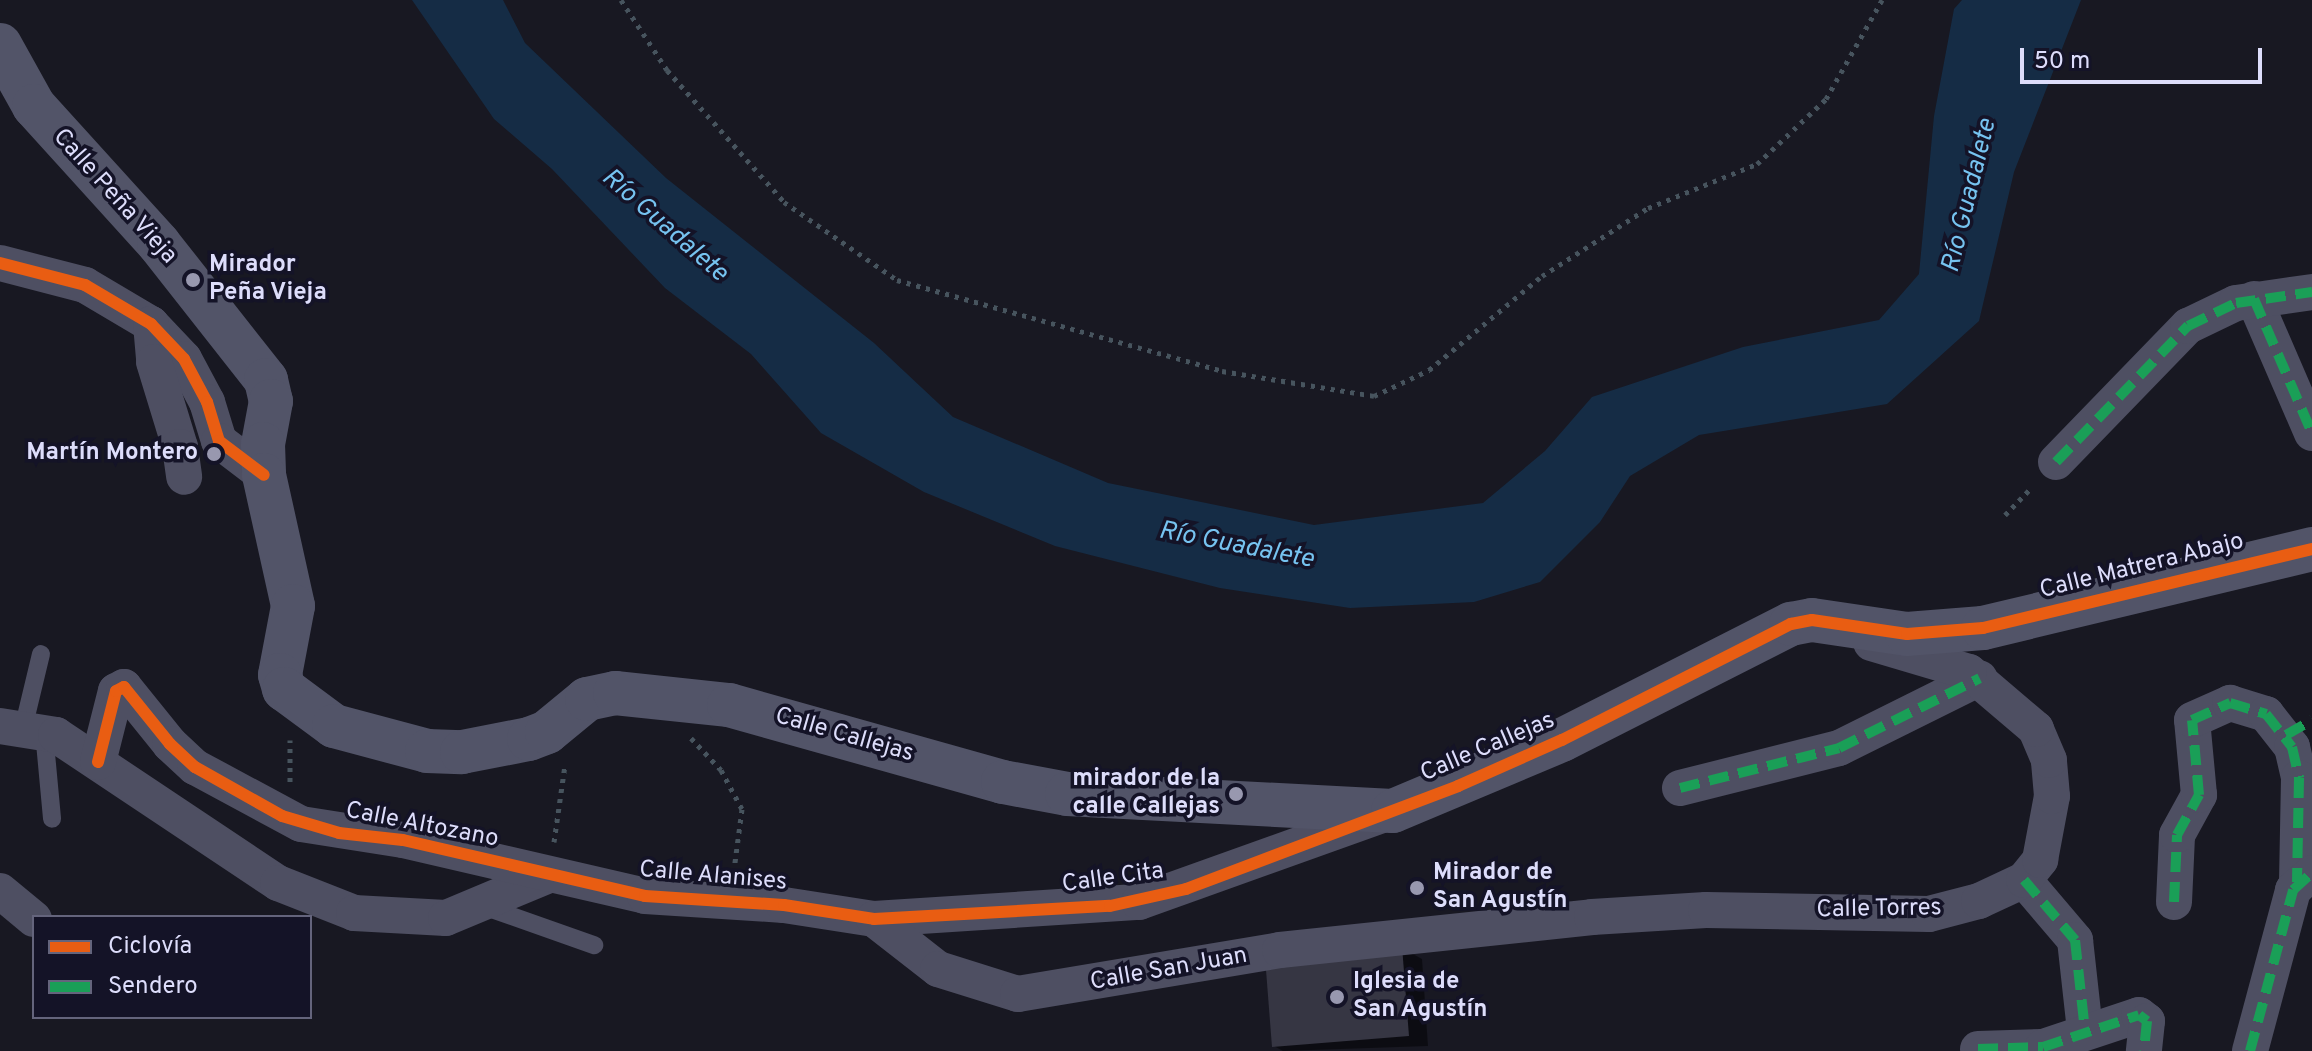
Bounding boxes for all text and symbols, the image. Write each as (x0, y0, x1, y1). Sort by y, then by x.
scale bar (2024, 32, 2266, 82)
text: 50 m (2034, 47, 2090, 77)
water label: Río Guadalete (1936, 116, 2004, 276)
street label: Calle Peña Vieja (46, 123, 182, 271)
water label: Río Guadalete (595, 163, 733, 289)
place label: Mirador Peña Vieja (209, 252, 328, 308)
marker: Mirador Peña Vieja (184, 271, 202, 289)
place label: Martín Montero (26, 440, 198, 468)
marker: Martín Montero (205, 445, 223, 463)
water label: Río Guadalete (1156, 516, 1316, 576)
street label: Calle Matrera Abajo (2037, 528, 2247, 606)
street label: Calle Callejas (771, 702, 917, 770)
street label: Calle Callejas (1417, 707, 1559, 789)
place label: mirador de la calle Callejas (1072, 766, 1220, 822)
marker: mirador de la calle Callejas (1227, 785, 1245, 803)
street label: Calle Altozano (343, 797, 501, 855)
street label: Calle Alanises (637, 856, 789, 898)
street label: Calle Cita (1060, 858, 1166, 900)
place label: Mirador de San Agustín (1433, 860, 1568, 916)
marker: Mirador de San Agustín (1408, 879, 1426, 897)
street label: Calle Torres (1816, 895, 1942, 925)
legend (32, 915, 312, 1019)
text: Ciclovía (108, 932, 192, 962)
street label: Calle San Juan (1088, 942, 1250, 998)
place label: Iglesia de San Agustín (1353, 969, 1488, 1025)
text: Sendero (108, 972, 198, 1002)
marker: Iglesia de San Agustín (1328, 988, 1346, 1006)

